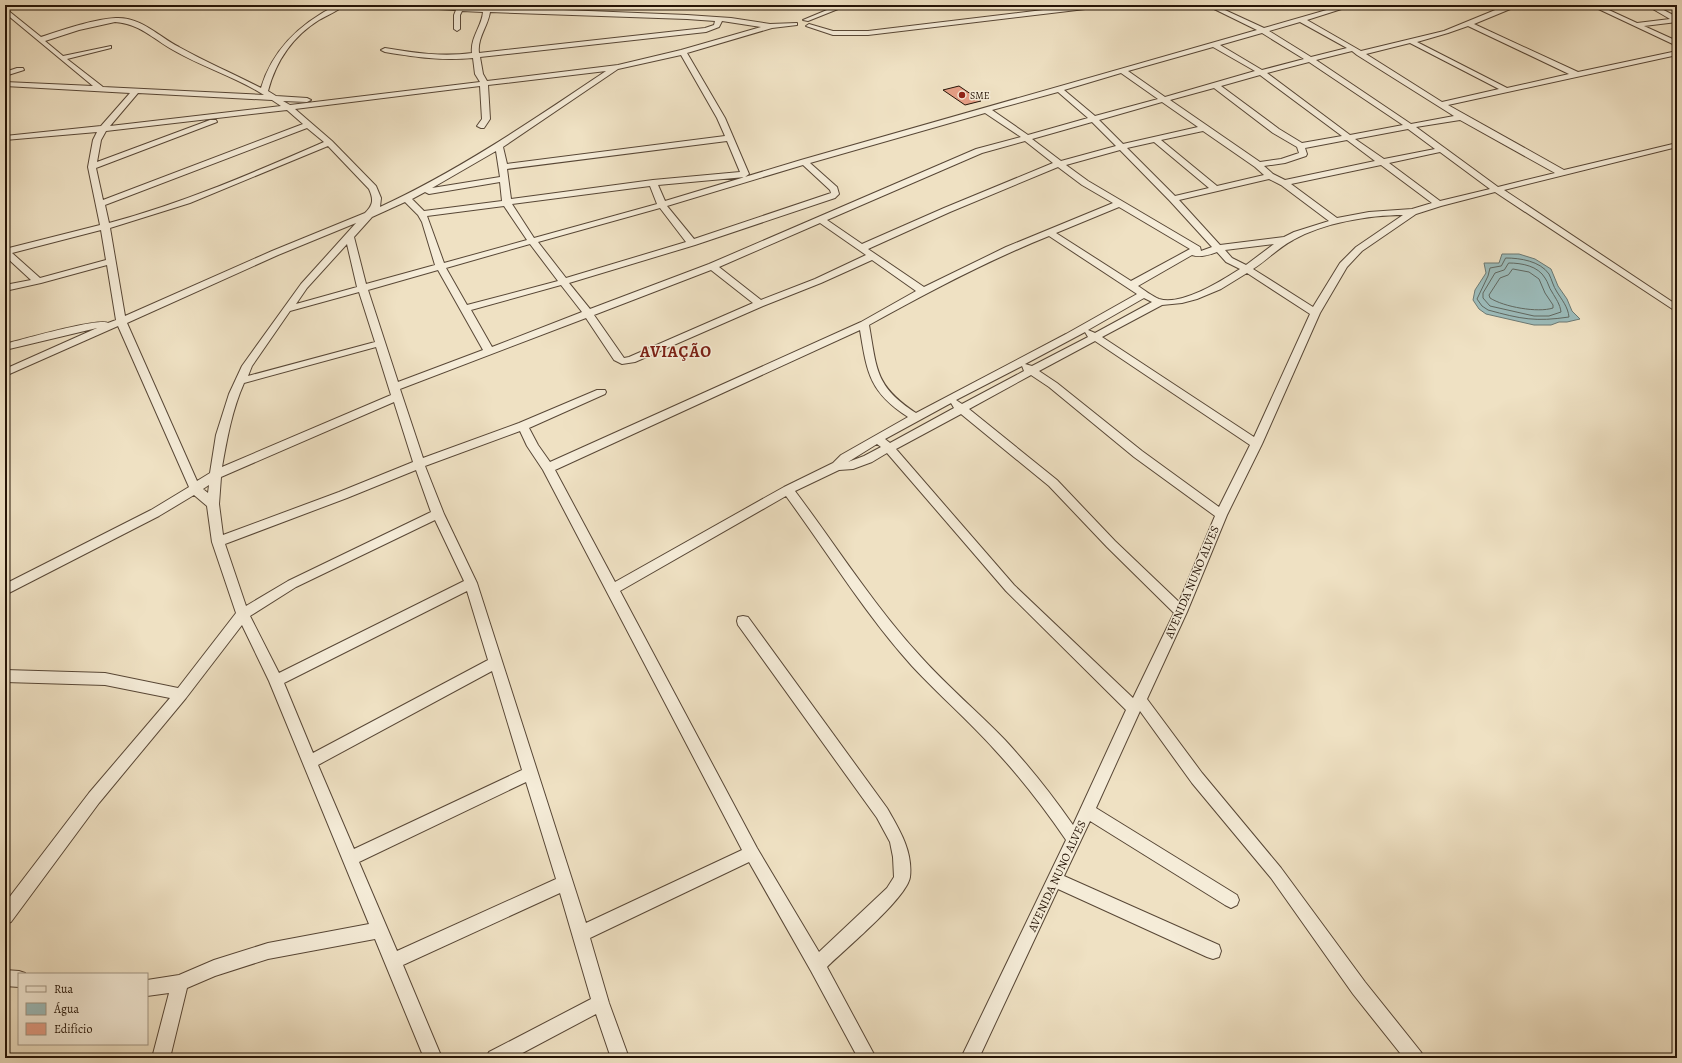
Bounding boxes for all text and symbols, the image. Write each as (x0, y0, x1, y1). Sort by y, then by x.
place label: SME (970, 89, 990, 102)
marker: SME (957, 90, 967, 100)
district label: AVIAÇÃO (639, 341, 712, 363)
street label: AVENIDA NUNO ALVES (1161, 523, 1223, 642)
street label: AVENIDA NUNO ALVES (1024, 818, 1090, 935)
legend (18, 973, 148, 1045)
text: Rua (54, 981, 73, 997)
text: Água (53, 1001, 80, 1017)
text: Edifício (54, 1021, 92, 1037)

